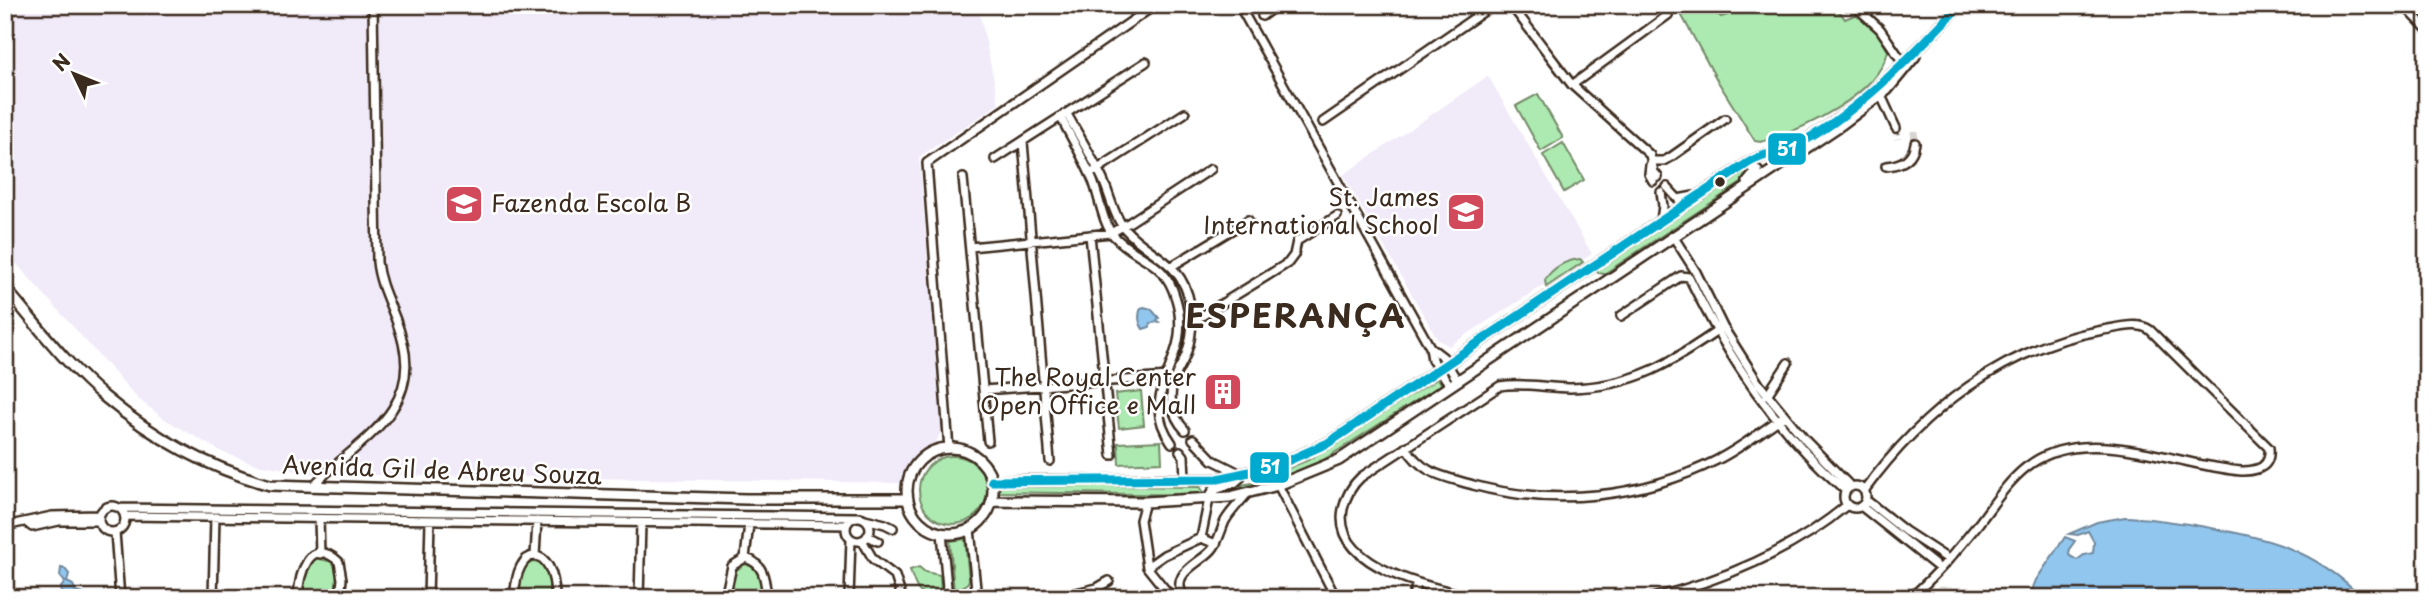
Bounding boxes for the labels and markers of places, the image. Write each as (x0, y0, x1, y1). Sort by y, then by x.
unlabelled marker (1713, 175, 1727, 189)
place label: St. James International School (1203, 178, 1439, 242)
school or university icon: Fazenda Escola B (443, 183, 485, 225)
place label: Fazenda Escola B (491, 184, 691, 220)
school or university icon: St. James International School (1445, 191, 1487, 233)
place label: The Royal Center Open Office e Mall (980, 358, 1197, 422)
building icon: The Royal Center Open Office e Mall (1202, 371, 1244, 413)

